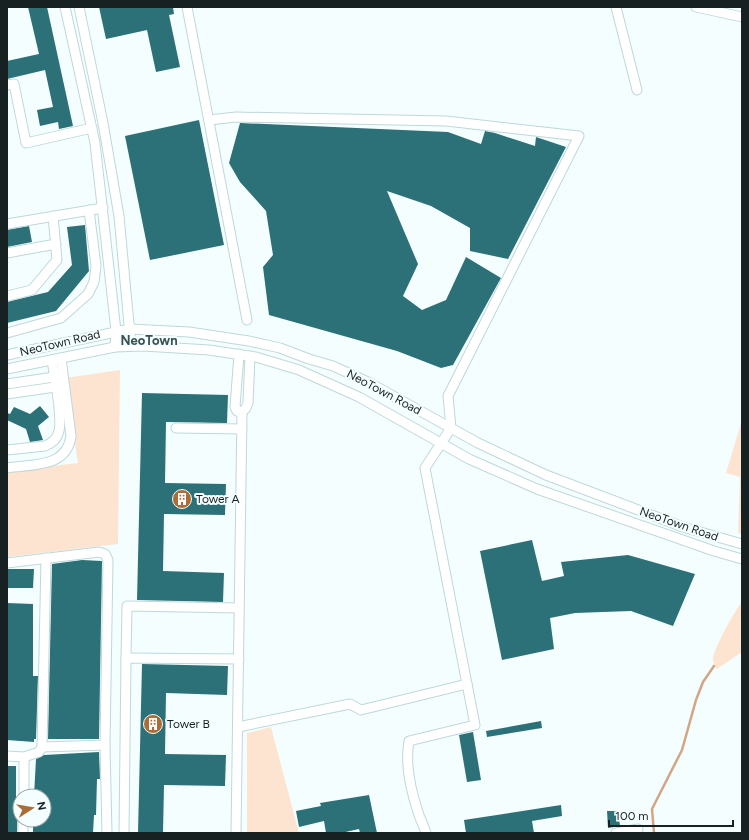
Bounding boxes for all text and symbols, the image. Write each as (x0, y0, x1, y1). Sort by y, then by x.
street label: NeoTown Road (18, 327, 102, 359)
district label: NeoTown (120, 333, 178, 348)
street label: NeoTown Road (344, 367, 424, 417)
building icon: Tower A (171, 488, 193, 510)
place label: Tower A (196, 492, 240, 506)
street label: NeoTown Road (638, 504, 720, 544)
building icon: Tower B (142, 713, 164, 735)
place label: Tower B (167, 717, 210, 731)
north arrow (12, 788, 52, 828)
text: N (34, 801, 49, 812)
scale bar (609, 802, 733, 828)
text: 100 m (615, 809, 649, 823)

